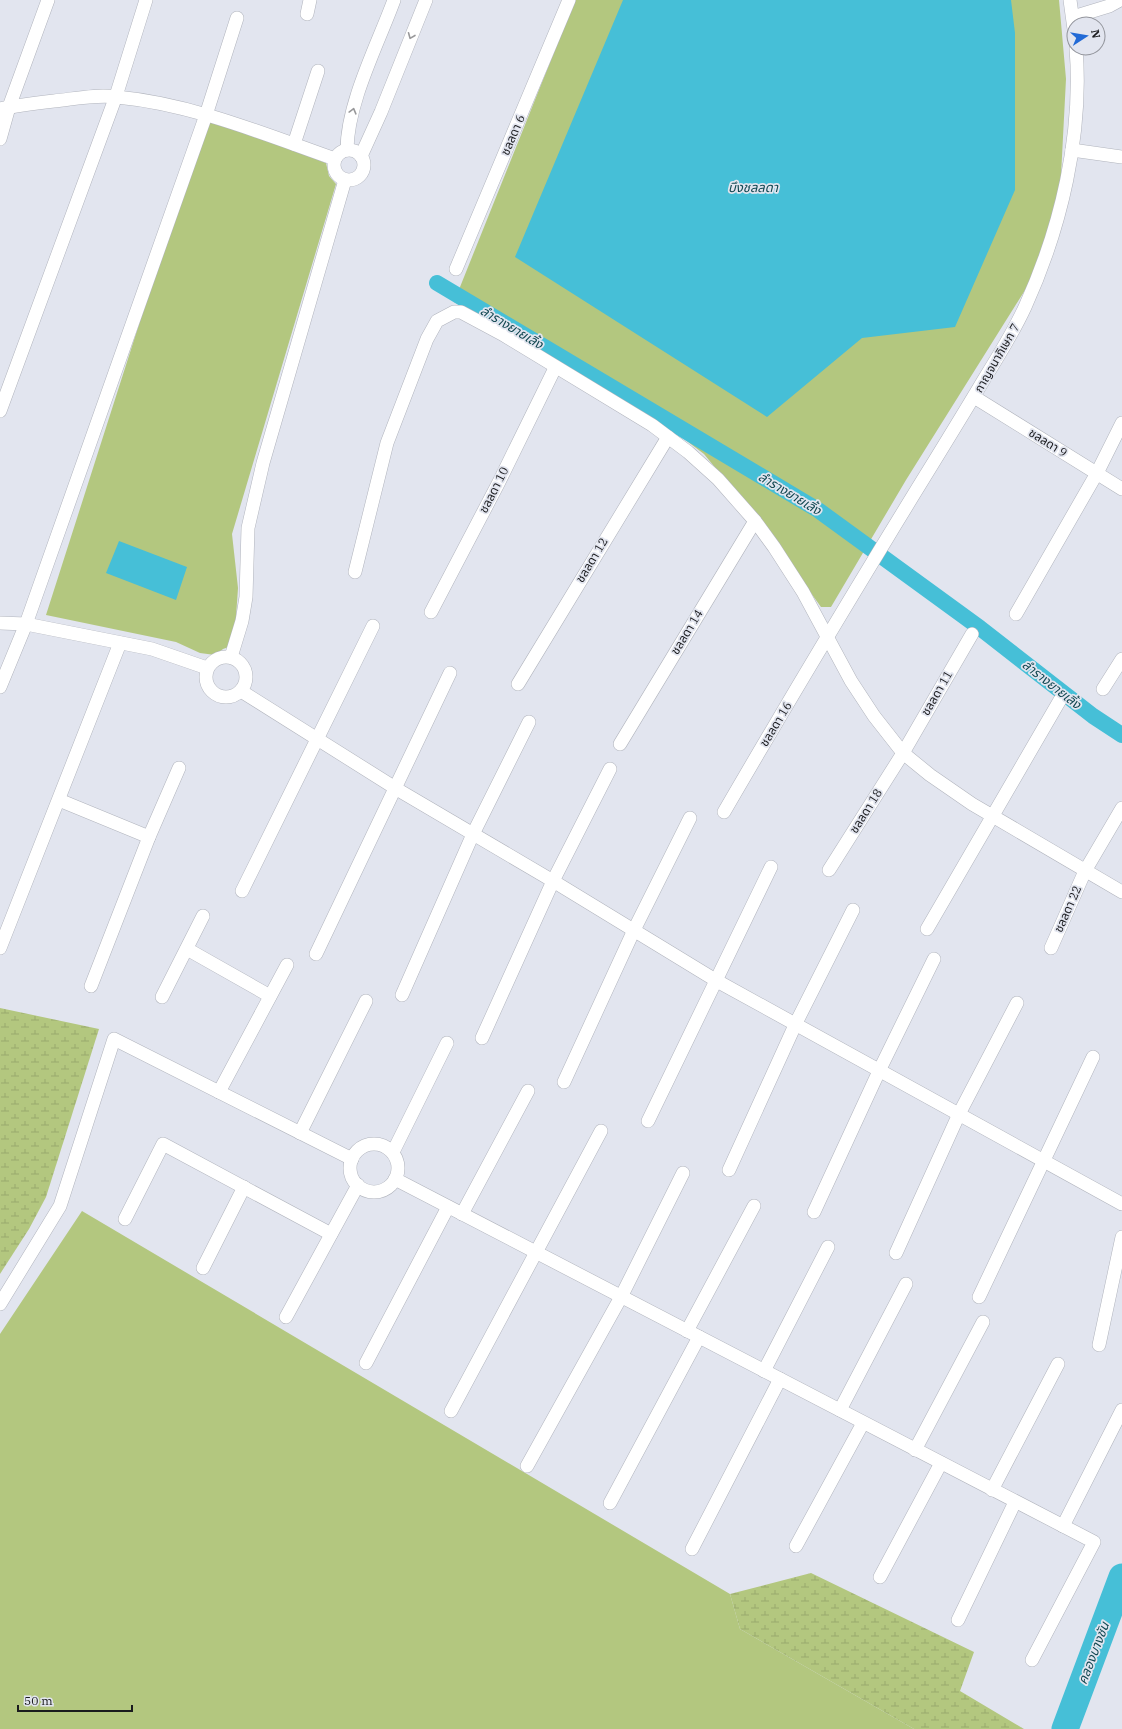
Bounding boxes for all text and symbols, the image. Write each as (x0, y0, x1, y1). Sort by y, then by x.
north arrow (1066, 16, 1106, 56)
text: N (1088, 28, 1104, 40)
one-way arrow (408, 33, 416, 40)
one-way arrow (348, 108, 357, 115)
street label: ชลลดา 6 (497, 112, 528, 157)
water label: บึงชลลดา (728, 179, 779, 196)
water label: ลำรางยายเลิ้ง (477, 302, 547, 353)
street label: กาญจนาภิเษก 7 (971, 321, 1022, 395)
street label: ชลลดา 9 (1026, 425, 1070, 460)
street label: ชลลดา 10 (476, 464, 512, 515)
water label: ลำรางยายเลิ้ง (755, 468, 825, 519)
street label: ชลลดา 12 (572, 535, 611, 585)
street label: ชลลดา 14 (667, 607, 706, 657)
water label: ลำรางยายเลิ้ง (1019, 656, 1086, 713)
street label: ชลลดา 11 (918, 667, 956, 718)
street label: ชลลดา 16 (756, 699, 795, 749)
street label: ชลลดา 18 (846, 786, 885, 836)
street label: ชลลดา 22 (1051, 883, 1085, 935)
water label: คลองบางชัน (1074, 1619, 1113, 1687)
scale bar (18, 1687, 132, 1713)
text: 50 m (24, 1693, 53, 1708)

